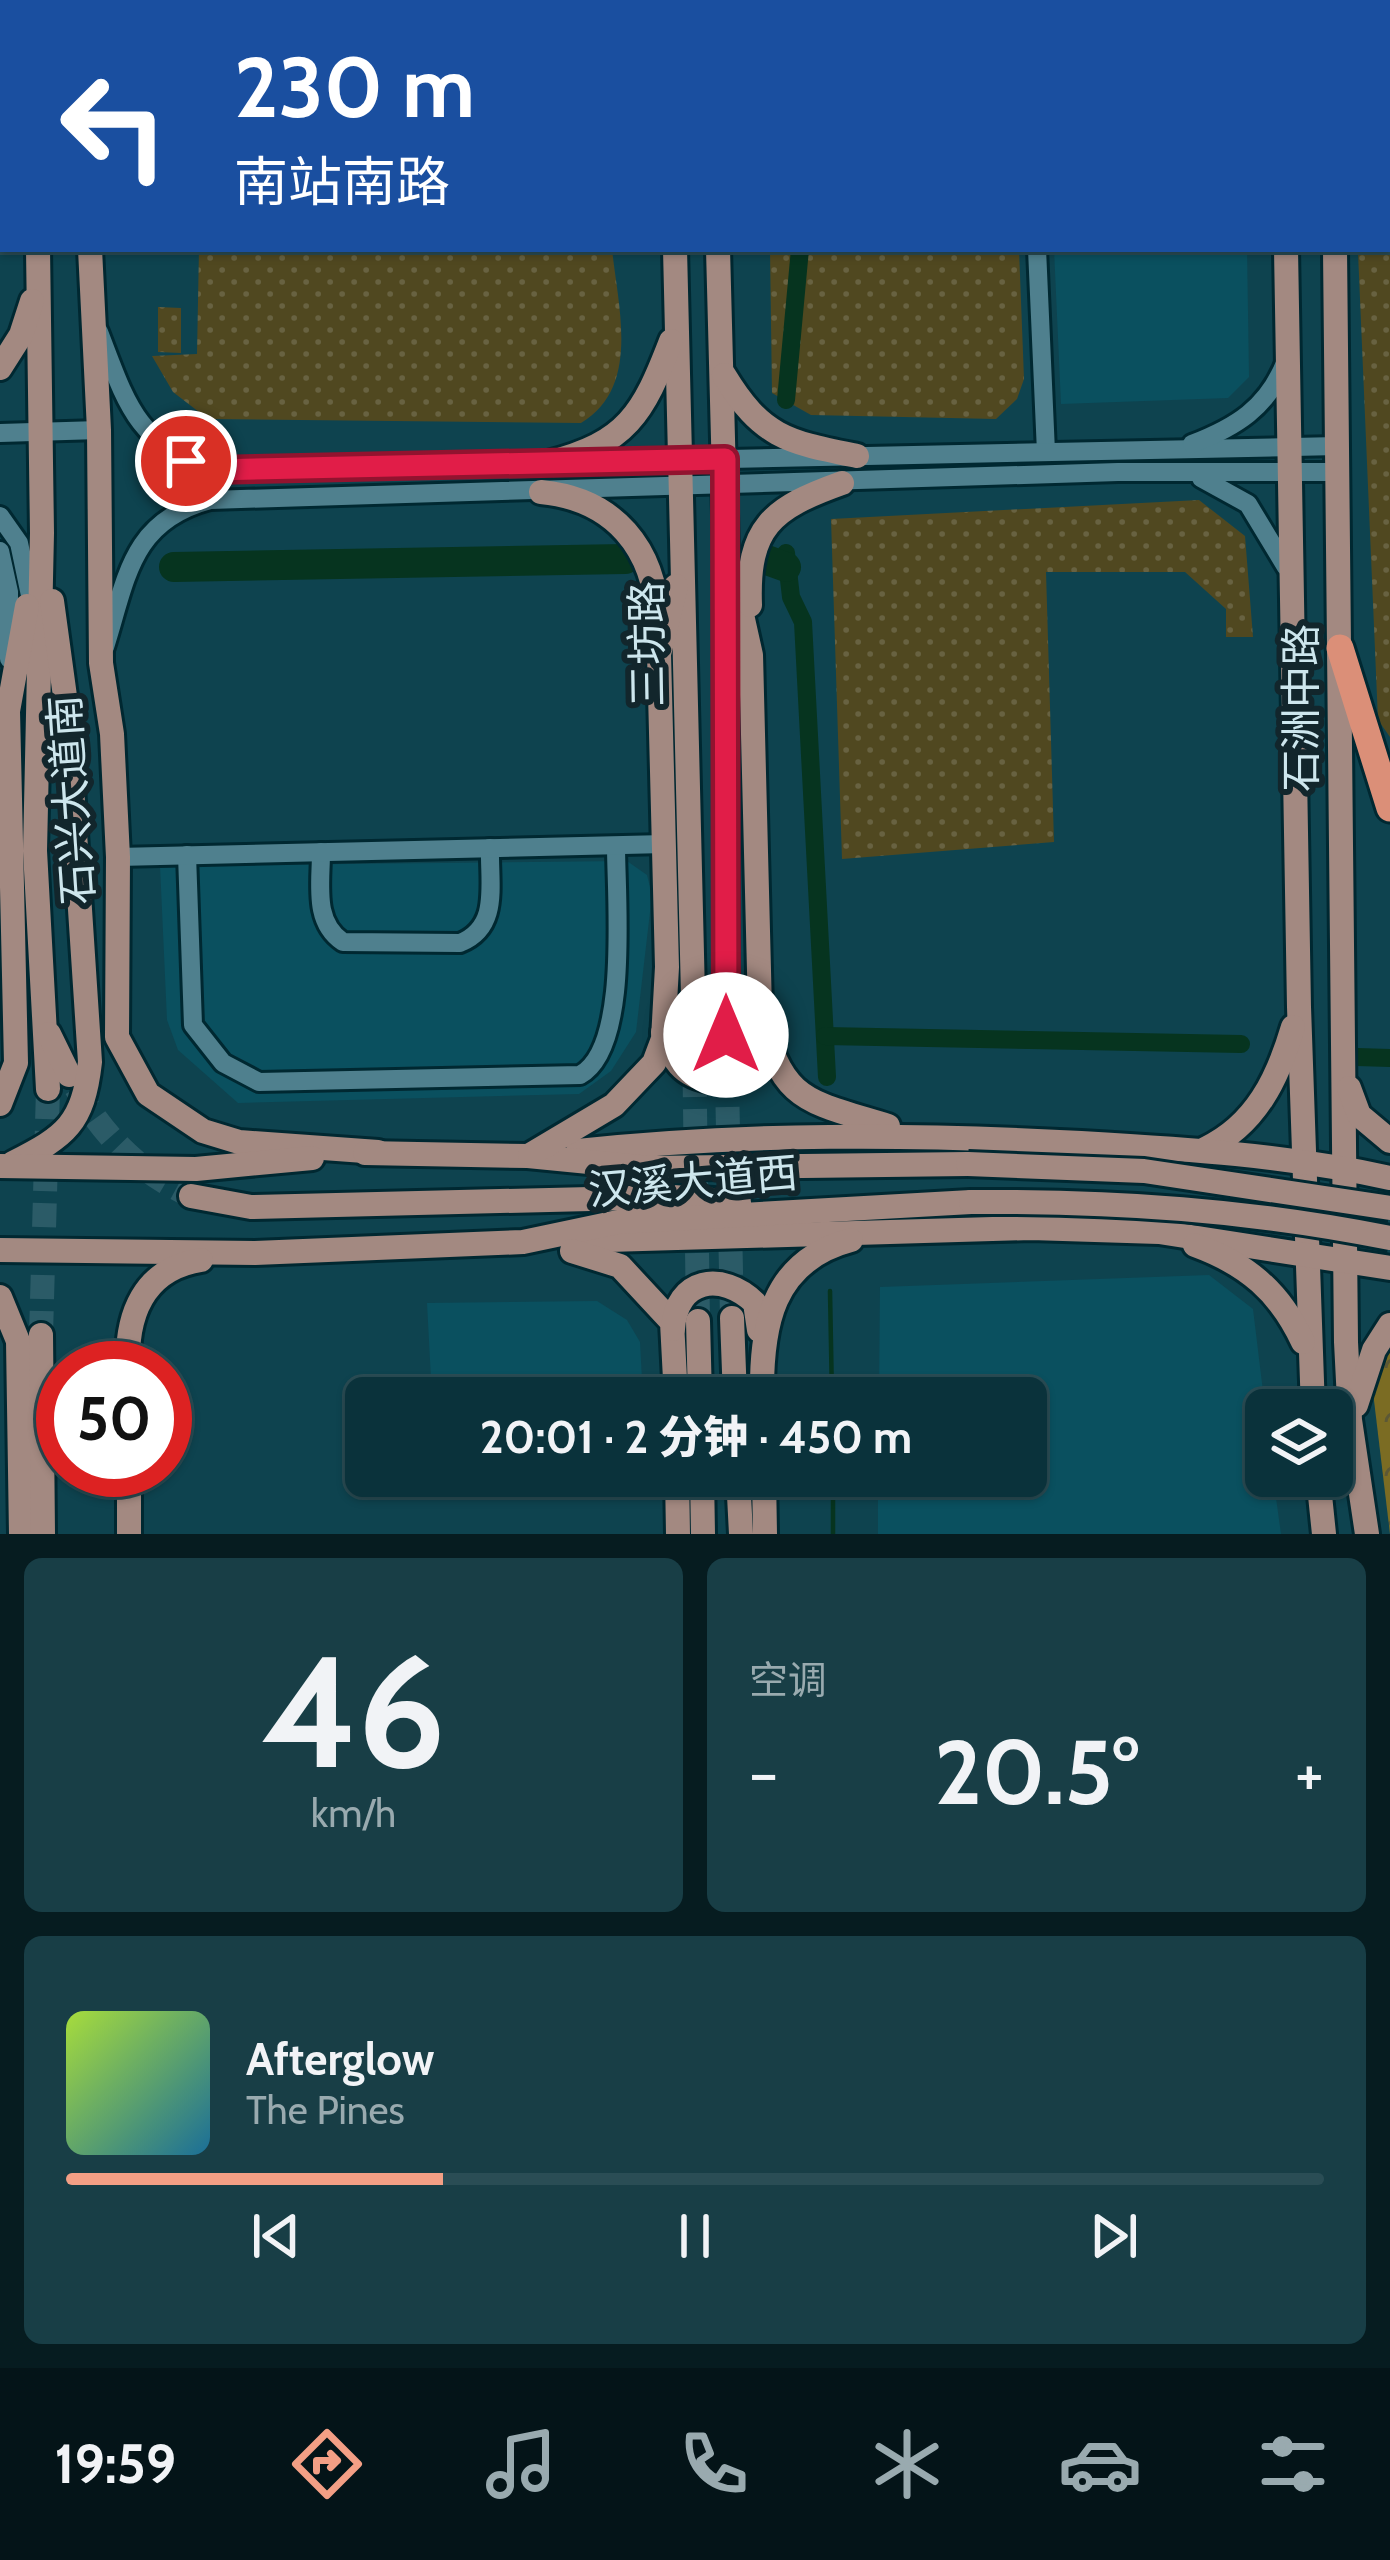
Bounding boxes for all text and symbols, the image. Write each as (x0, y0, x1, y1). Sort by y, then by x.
text: 230 m (234, 36, 475, 138)
icon: left (36, 48, 192, 204)
text: 南站南路 (234, 149, 450, 215)
pin (135, 410, 237, 512)
icon: arrive (153, 428, 219, 494)
street label: 三坊路 (620, 581, 674, 707)
street label: 石洲中路 (1275, 624, 1327, 792)
street label: 石兴大道南 (38, 693, 104, 907)
position arrow (663, 972, 789, 1098)
street label: 汉溪大道西 (586, 1146, 800, 1216)
speed limit sign: 50 (36, 1341, 192, 1497)
map controls (1245, 1389, 1353, 1497)
button: layers (1245, 1389, 1353, 1497)
text: 20:01 · 2 分钟 · 450 m (480, 1410, 912, 1464)
text: 46 (261, 1616, 446, 1806)
text: 空调 (749, 1656, 827, 1704)
text: 20.5° (934, 1717, 1139, 1827)
text: − (749, 1732, 778, 1813)
text: + (1295, 1732, 1324, 1813)
text: km/h (311, 1789, 396, 1837)
text: Afterglow (246, 2032, 434, 2086)
text: The Pines (246, 2086, 405, 2134)
icon: previous (243, 2203, 309, 2269)
icon: pause (662, 2203, 728, 2269)
icon: next (1081, 2203, 1147, 2269)
icon: directions (285, 2422, 369, 2506)
icon: music (479, 2422, 563, 2506)
icon: phone (672, 2422, 756, 2506)
icon: climate (865, 2422, 949, 2506)
icon: car (1058, 2422, 1142, 2506)
icon: filters (1251, 2422, 1335, 2506)
text: 19:59 (55, 2431, 176, 2497)

